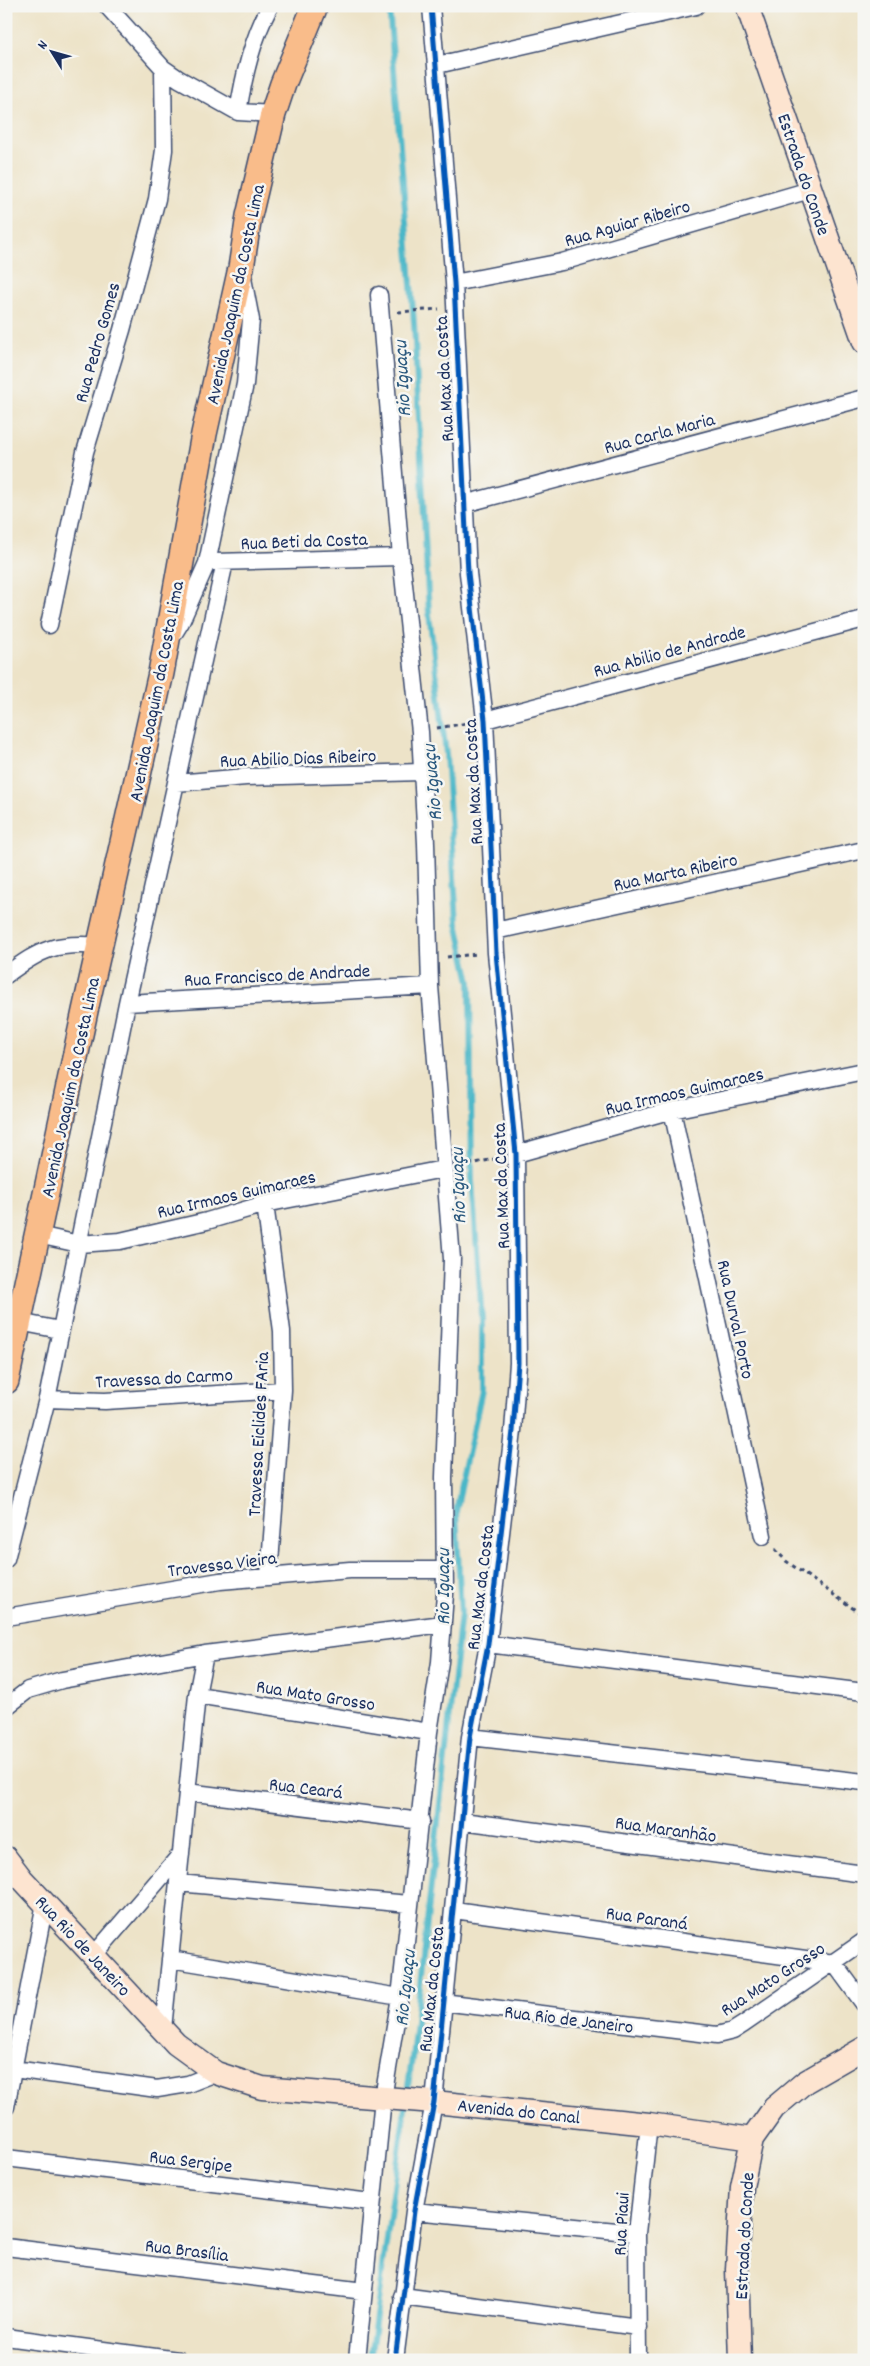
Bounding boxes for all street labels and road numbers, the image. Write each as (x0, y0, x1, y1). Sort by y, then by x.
street label: Estrada do Conde (768, 111, 835, 240)
street label: Avenida Joaquim da Costa Lima (201, 181, 274, 407)
street label: Rua Aguiar Ribeiro (562, 195, 694, 256)
street label: Rua Pedro Gomes (69, 280, 129, 406)
street label: Rua Max da Costa (430, 314, 463, 442)
street label: Rua Carla Maria (602, 407, 719, 463)
street label: Rua Beti da Costa (240, 528, 369, 559)
street label: Avenida Joaquim da Costa Lima (124, 578, 193, 804)
street label: Rua Abilio de Andrade (591, 620, 749, 687)
street label: Rua Max da Costa (459, 717, 492, 845)
street label: Rua Abilio Dias Ribeiro (219, 744, 377, 777)
street label: Rua Marta Ribeiro (611, 848, 740, 901)
street label: Rua Francisco de Andrade (183, 959, 371, 996)
street label: Avenida Joaquim da Costa Lima (36, 974, 109, 1200)
street label: Rua Irmaos Guimaraes (603, 1062, 767, 1125)
street label: Rua Max da Costa (488, 1121, 519, 1249)
street label: Rua Irmaos Guimaraes (155, 1165, 319, 1228)
street label: Rua Durval Porto (708, 1258, 759, 1382)
street label: Travessa Eiclides FAria (243, 1350, 278, 1517)
street label: Travessa do Carmo (95, 1363, 234, 1398)
street label: Rua Max da Costa (461, 1522, 504, 1652)
street label: Travessa Vieira (166, 1546, 279, 1587)
street label: Rua Mato Grosso (254, 1675, 377, 1720)
street label: Rua Ceará (267, 1773, 344, 1808)
street label: Rua Maranhão (613, 1811, 718, 1852)
street label: Rua Rio de Janeiro (27, 1891, 136, 2004)
street label: Rua Paraná (604, 1901, 690, 1940)
street label: Rua Max da Costa (413, 1924, 454, 2053)
street label: Rua Mato Grosso (716, 1937, 832, 2025)
street label: Rua Rio de Janeiro (503, 2000, 635, 2043)
street label: Avenida do Canal (456, 2094, 582, 2133)
street label: Rua Sergipe (148, 2145, 234, 2182)
street label: Estrada do Conde (730, 2172, 763, 2300)
street label: Rua Piaui (608, 2191, 639, 2257)
street label: Rua Brasília (143, 2234, 231, 2271)

